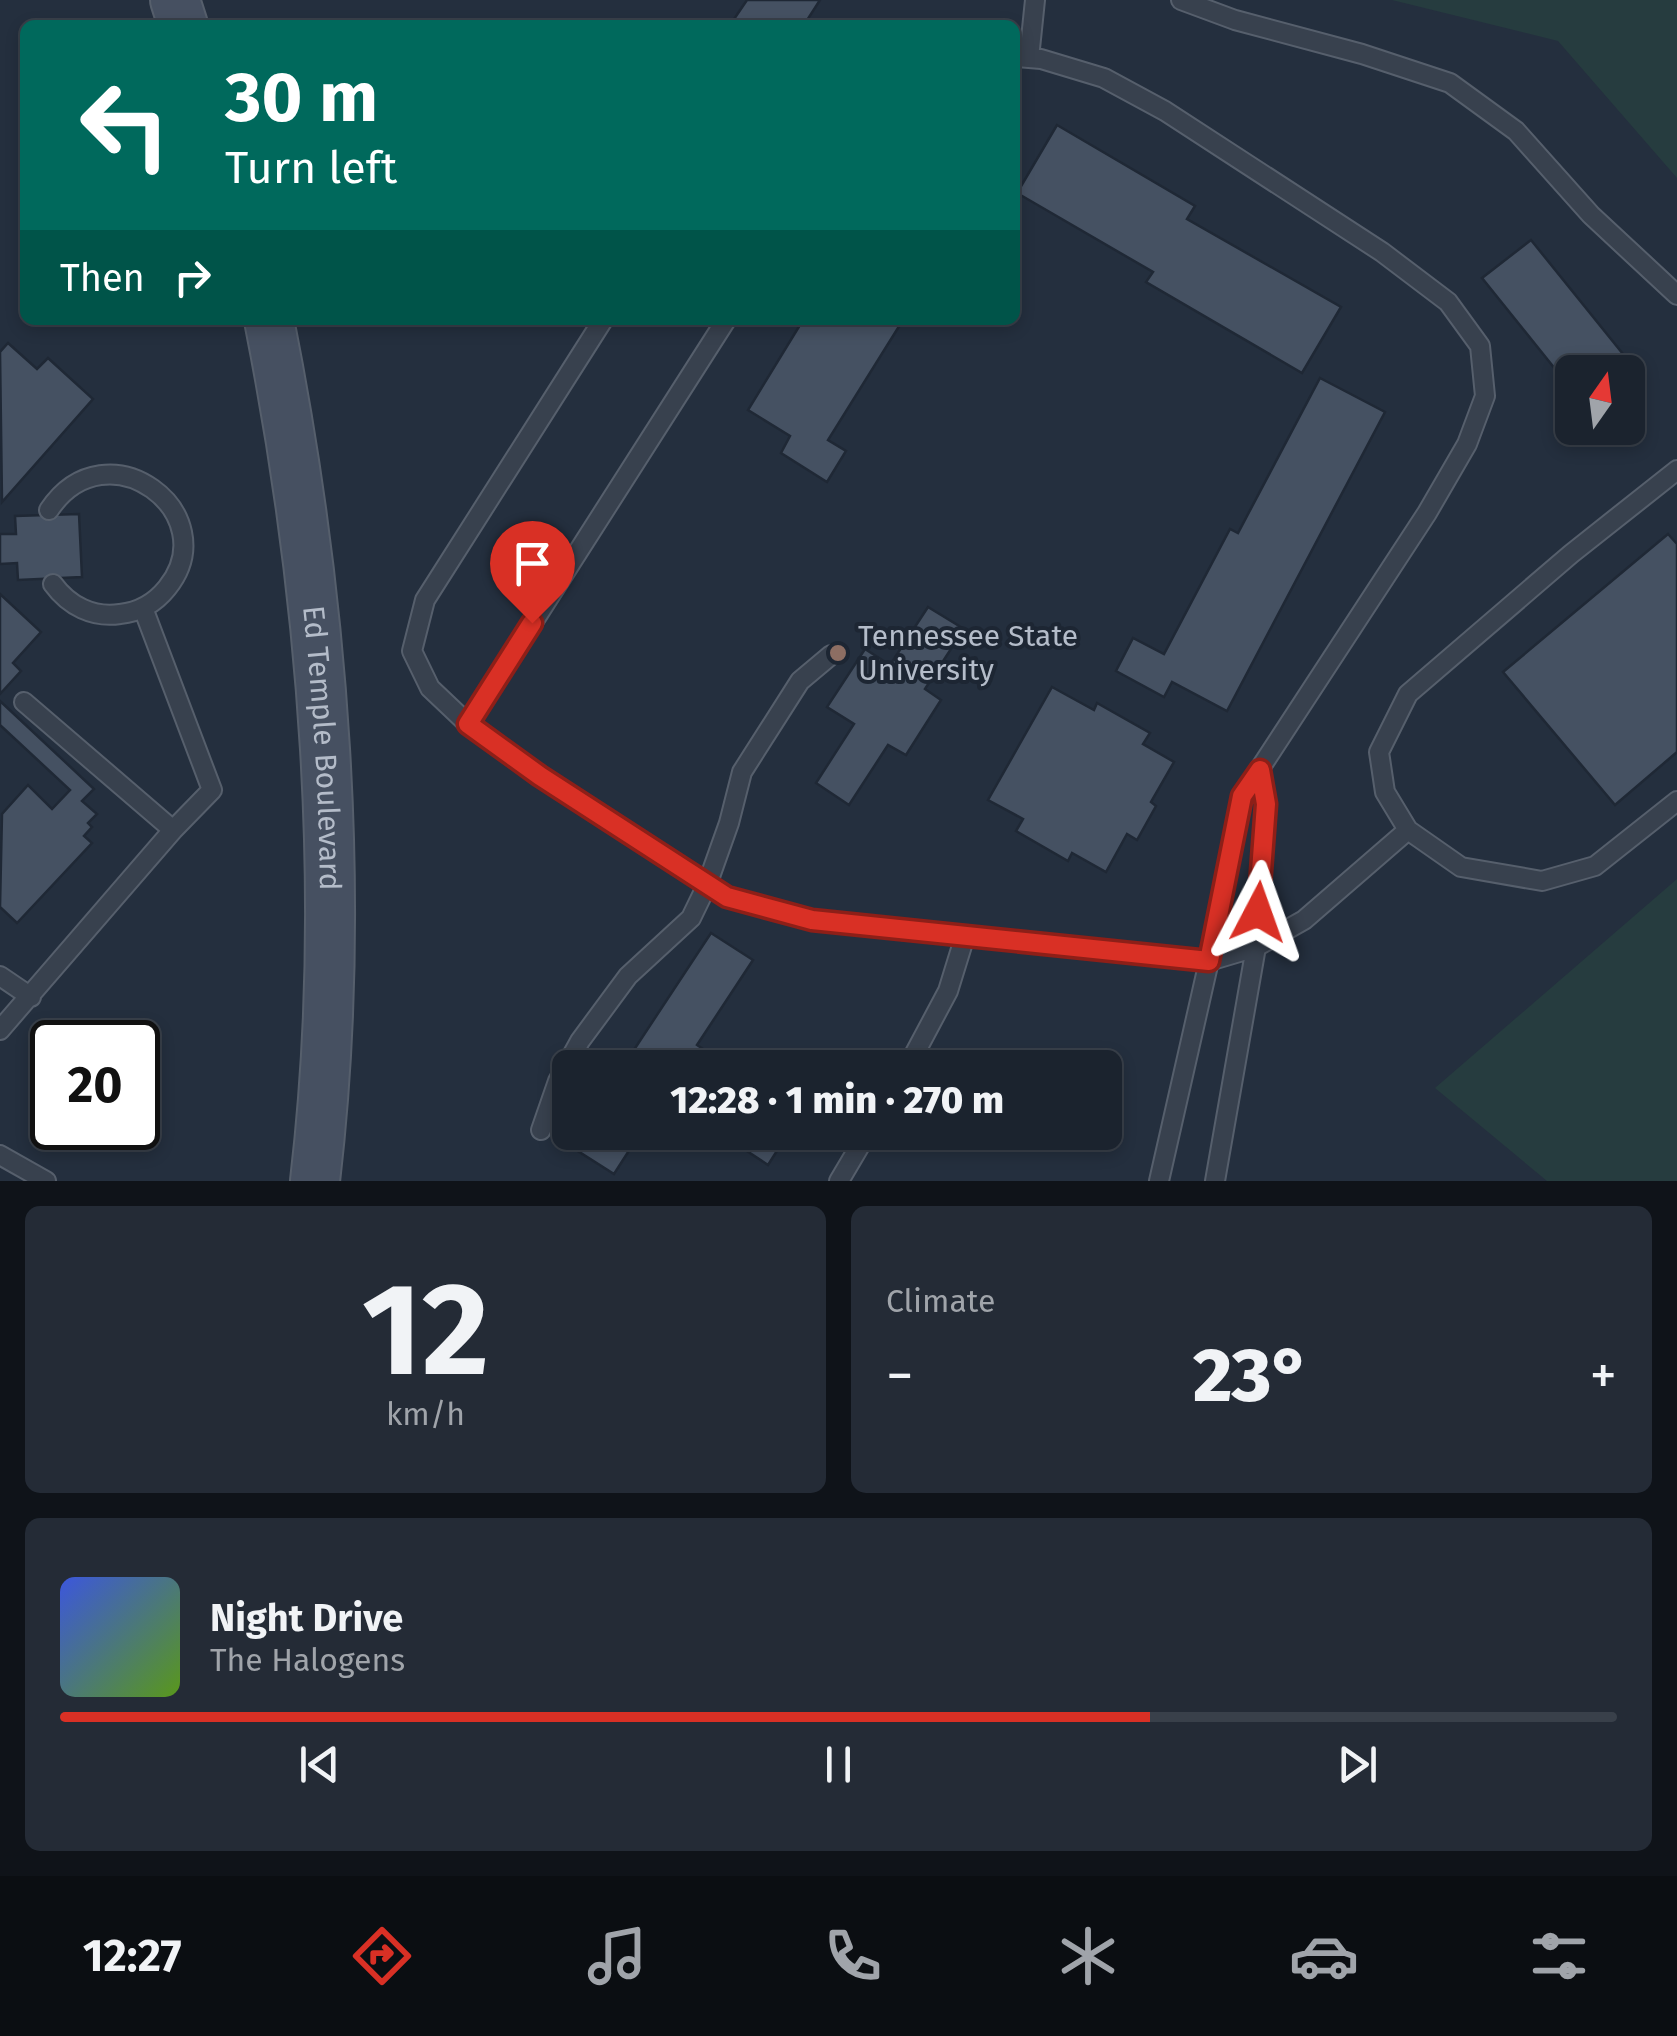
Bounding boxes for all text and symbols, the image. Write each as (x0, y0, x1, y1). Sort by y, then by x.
text: 30 m (225, 56, 378, 140)
icon: left (60, 60, 190, 190)
text: Turn left (225, 141, 397, 195)
icon: right (165, 250, 220, 305)
text: Then (60, 255, 145, 301)
north arrow (1555, 355, 1645, 445)
map controls (1555, 355, 1645, 445)
pin (490, 521, 575, 624)
icon: arrive (505, 536, 560, 591)
street label: Ed Temple Boulevard (295, 604, 348, 891)
place label: Tennessee State University (858, 618, 1078, 688)
marker: Tennessee State University (827, 642, 849, 664)
position arrow (1206, 860, 1310, 964)
speed limit sign: 20 (30, 1020, 160, 1150)
text: 12:28 · 1 min · 270 m (670, 1077, 1004, 1123)
text: 12 (362, 1252, 489, 1408)
text: Climate (886, 1282, 995, 1320)
text: 23° (1193, 1331, 1310, 1421)
text: − (886, 1343, 914, 1409)
text: + (1590, 1343, 1617, 1409)
text: km/h (386, 1395, 465, 1433)
text: Night Drive (210, 1595, 403, 1641)
text: The Halogens (210, 1641, 405, 1679)
icon: previous (292, 1737, 347, 1792)
icon: pause (811, 1737, 866, 1792)
icon: next (1330, 1737, 1385, 1792)
icon: directions (347, 1921, 417, 1991)
icon: music (582, 1921, 652, 1991)
icon: phone (818, 1921, 888, 1991)
icon: climate (1053, 1921, 1123, 1991)
icon: car (1289, 1921, 1359, 1991)
icon: filters (1524, 1921, 1594, 1991)
text: 12:27 (83, 1929, 182, 1983)

